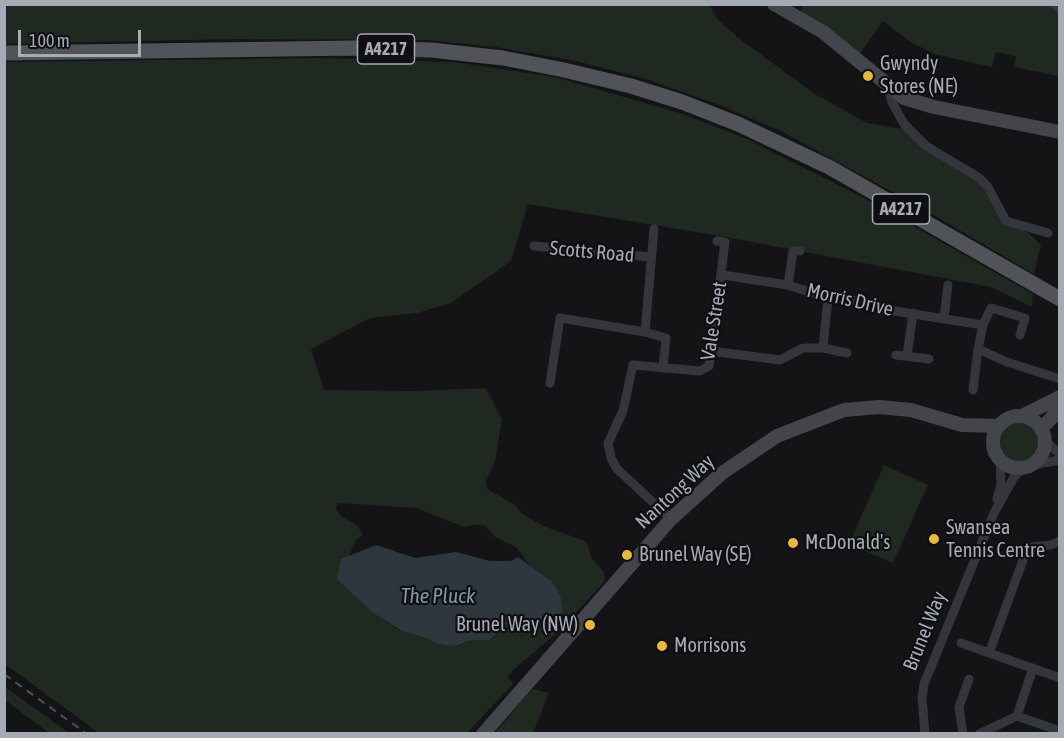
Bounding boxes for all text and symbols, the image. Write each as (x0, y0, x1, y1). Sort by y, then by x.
scale bar (21, 18, 144, 56)
text: 100 m (29, 30, 70, 51)
road number: A4217 (358, 34, 414, 64)
place label: Gwyndy Stores (NE) (880, 52, 958, 99)
marker: Gwyndy Stores (NE) (861, 69, 875, 83)
road number: A4217 (872, 194, 930, 224)
street label: Scotts Road (549, 236, 635, 268)
street label: Morris Drive (805, 278, 895, 322)
street label: Vale Street (696, 280, 732, 362)
street label: Nantong Way (631, 450, 719, 534)
place label: Swansea Tennis Centre (946, 516, 1045, 563)
place label: McDonald's (805, 531, 890, 555)
marker: Swansea Tennis Centre (927, 532, 941, 546)
marker: McDonald's (786, 536, 800, 550)
place label: Brunel Way (SE) (639, 543, 752, 567)
marker: Brunel Way (SE) (620, 548, 634, 562)
water label: The Pluck (401, 583, 475, 609)
street label: Brunel Way (898, 588, 952, 674)
place label: Brunel Way (NW) (456, 613, 578, 637)
marker: Brunel Way (NW) (583, 618, 597, 632)
place label: Morrisons (674, 634, 746, 658)
marker: Morrisons (655, 639, 669, 653)

